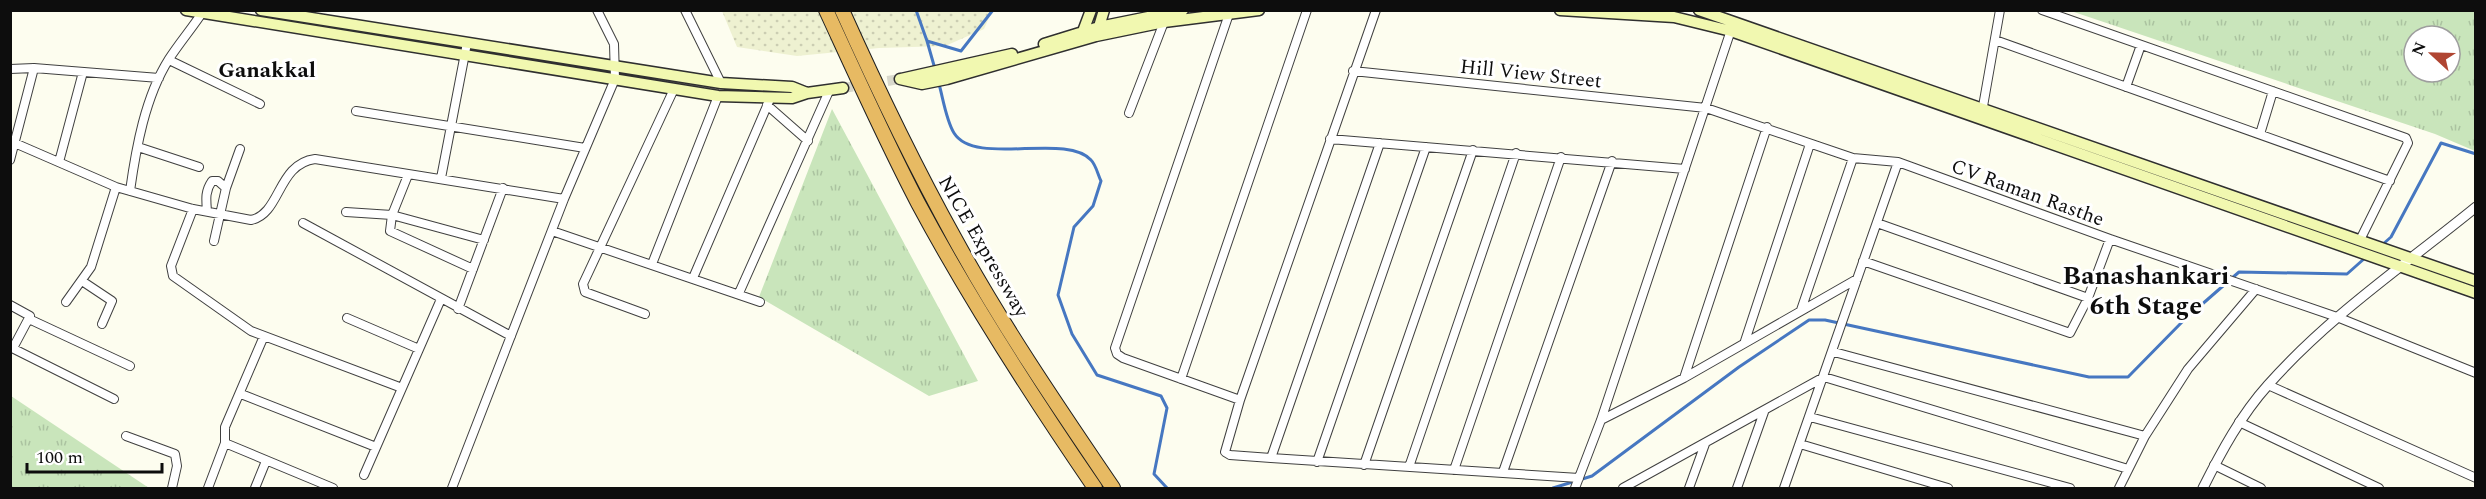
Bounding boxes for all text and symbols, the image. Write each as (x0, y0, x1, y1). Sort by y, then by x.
north arrow (2402, 24, 2462, 84)
text: N (2405, 38, 2433, 59)
street label: Hill View Street (1458, 52, 1603, 96)
district label: Ganakkal (218, 54, 316, 87)
street label: CV Raman Rasthe (1947, 151, 2108, 235)
street label: NICE Expressway (930, 170, 1037, 324)
district label: Banashankari 6th Stage (2063, 256, 2229, 326)
scale bar (27, 436, 162, 474)
text: 100 m (36, 444, 83, 471)

